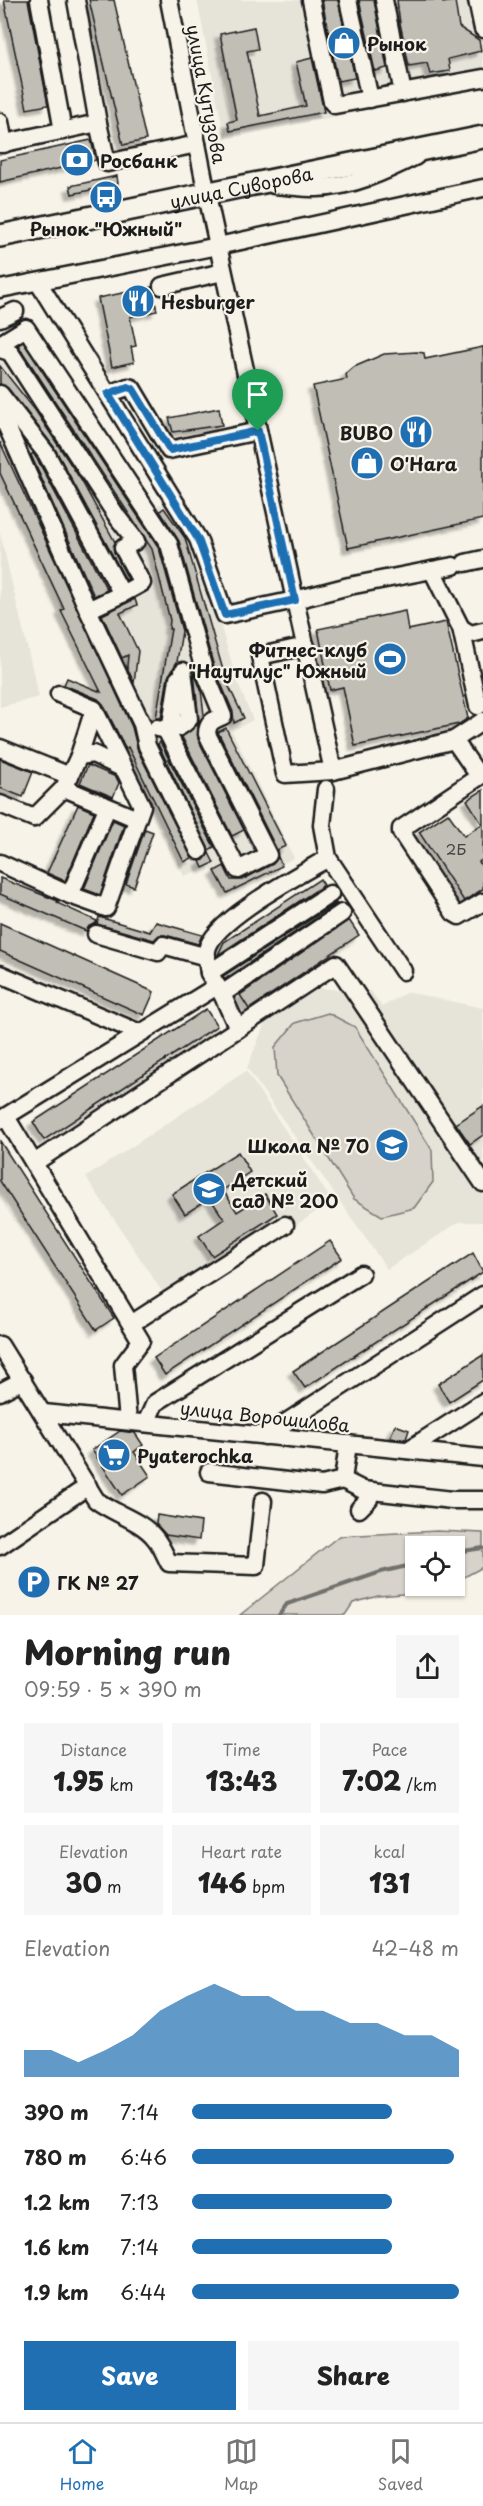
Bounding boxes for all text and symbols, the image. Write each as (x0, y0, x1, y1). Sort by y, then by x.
street label: улица Кутузова (180, 22, 234, 167)
shop icon: Рынок (326, 25, 362, 61)
place label: Рынок (367, 30, 427, 57)
bank icon: Росбанк (59, 142, 95, 178)
place label: Росбанк (100, 147, 178, 174)
street label: улица Суворова (167, 159, 316, 214)
bus stop icon: Рынок "Южный" (88, 179, 124, 215)
place label: Рынок "Южный" (30, 215, 182, 242)
restaurant icon: Hesburger (120, 283, 156, 319)
place label: Hesburger (161, 288, 256, 315)
pin (232, 369, 283, 431)
icon: arrive (241, 378, 274, 411)
restaurant icon: BUBO (398, 414, 434, 450)
place label: BUBO (340, 419, 393, 446)
shop icon: O'Hara (349, 445, 385, 481)
place label: O'Hara (390, 450, 458, 477)
place label: Фитнес-клуб "Наутилус" Южный (188, 636, 367, 684)
sports icon: Фитнес-клуб "Наутилус" Южный (372, 641, 408, 677)
house number: 2Б (446, 837, 466, 860)
school or university icon: Школа № 70 (374, 1127, 410, 1163)
place label: Школа № 70 (247, 1132, 369, 1159)
place label: Детский сад № 200 (231, 1166, 338, 1214)
school or university icon: Детский сад № 200 (191, 1171, 227, 1207)
street label: улица Ворошилова (179, 1394, 352, 1438)
supermarket icon: Pyaterochka (96, 1437, 132, 1473)
place label: Pyaterochka (137, 1442, 253, 1469)
map controls (405, 1536, 465, 1596)
button: locate (405, 1536, 465, 1596)
parking icon: ГК № 27 (16, 1564, 52, 1600)
place label: ГК № 27 (57, 1569, 139, 1596)
text: Morning run (24, 1626, 231, 1676)
button: share (396, 1635, 459, 1698)
text: 09:59 · 5 × 390 m (24, 1674, 202, 1704)
text: Distance (60, 1737, 127, 1761)
text: Time (223, 1737, 260, 1761)
text: Pace (371, 1737, 408, 1761)
text: 1.95 (53, 1761, 104, 1800)
text: 13:43 (206, 1761, 277, 1800)
text: 7:02 (342, 1761, 401, 1800)
text: km (104, 1772, 134, 1796)
text: /km (401, 1772, 437, 1796)
text: Elevation (59, 1839, 128, 1863)
text: Heart rate (201, 1839, 282, 1863)
text: kcal (374, 1839, 405, 1863)
text: 30 (65, 1863, 102, 1902)
text: 146 (198, 1863, 247, 1902)
text: 131 (369, 1863, 410, 1902)
text: m (102, 1874, 122, 1898)
text: bpm (247, 1874, 285, 1898)
text: Elevation (24, 1933, 110, 1963)
text: 42–48 m (372, 1933, 459, 1963)
text: 390 m (24, 2097, 89, 2127)
text: 7:14 (120, 2097, 159, 2127)
text: 780 m (24, 2142, 87, 2172)
text: 6:46 (120, 2142, 167, 2172)
text: 1.2 km (24, 2187, 90, 2217)
text: 7:13 (120, 2187, 159, 2217)
text: 1.6 km (24, 2232, 89, 2262)
text: 7:14 (120, 2232, 159, 2262)
text: 1.9 km (24, 2277, 89, 2307)
text: 6:44 (120, 2277, 166, 2307)
button: Save (24, 2341, 236, 2410)
button: Share (248, 2341, 459, 2410)
tab: Home (60, 2435, 104, 2495)
tab: Map (224, 2435, 258, 2495)
tab: Saved (378, 2435, 423, 2495)

